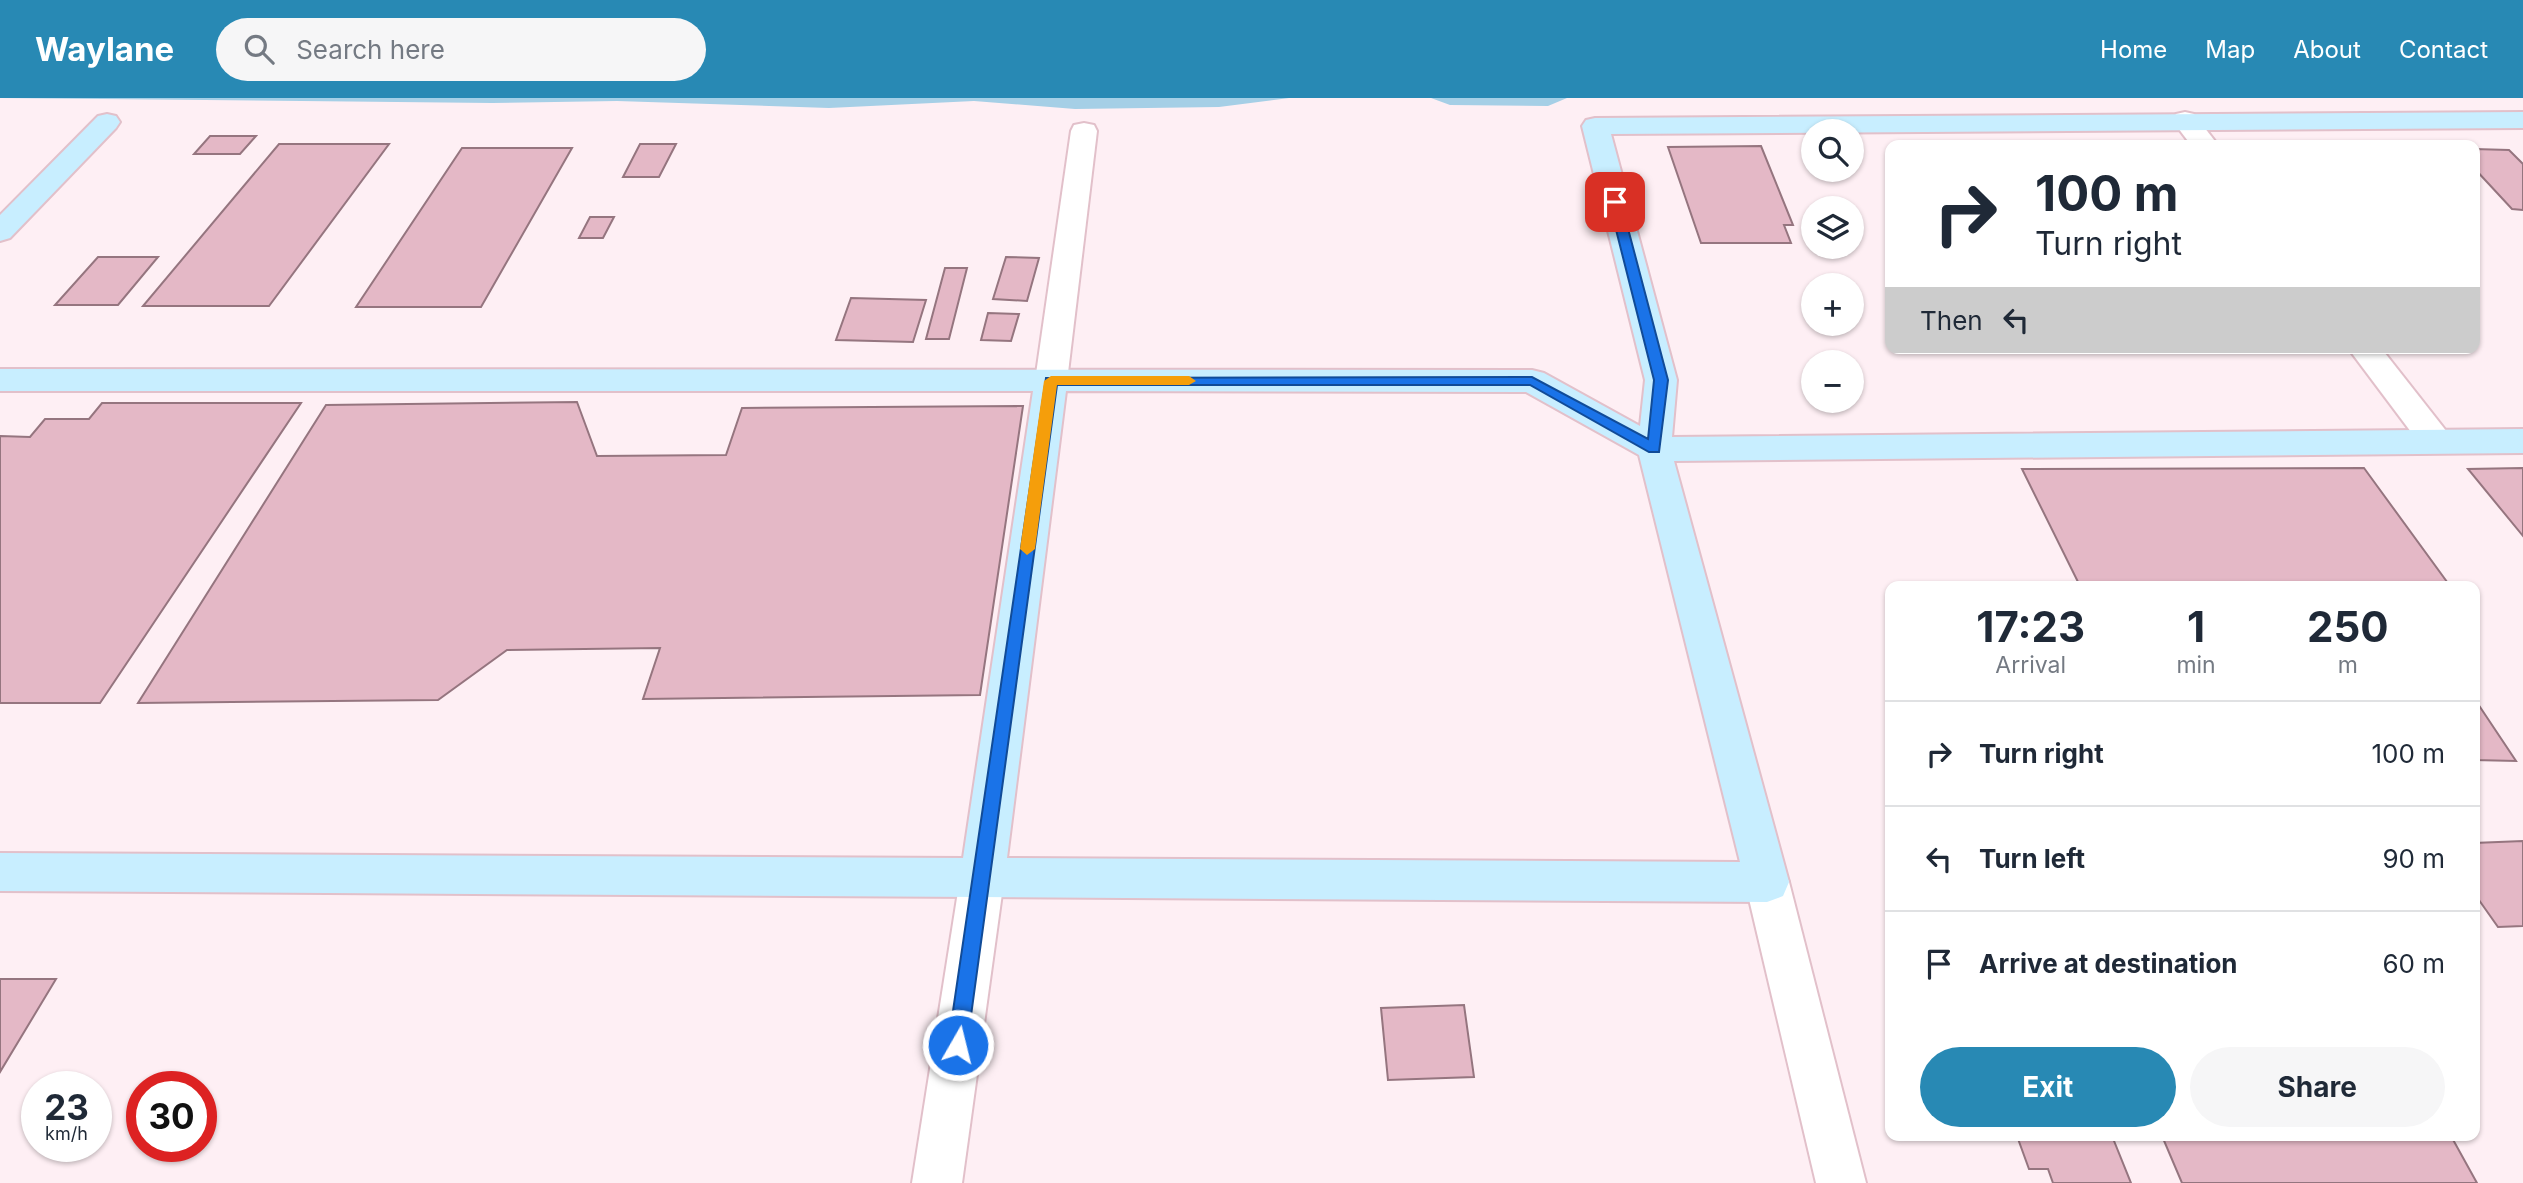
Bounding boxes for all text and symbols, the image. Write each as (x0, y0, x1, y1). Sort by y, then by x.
search box (216, 18, 706, 81)
text: Waylane (35, 29, 174, 69)
icon: search (240, 30, 278, 68)
text: Search here (296, 34, 445, 65)
text: Home (2100, 35, 2167, 64)
text: Map (2205, 35, 2255, 64)
text: About (2293, 35, 2361, 64)
text: Contact (2399, 35, 2488, 64)
map controls (1801, 119, 1864, 413)
button: search (1801, 119, 1864, 182)
text: 100 m (2035, 164, 2179, 223)
icon: right (1920, 168, 2011, 259)
pin (1585, 172, 1645, 232)
icon: arrive (1596, 183, 1634, 221)
button: layers (1801, 196, 1864, 259)
text: Turn right (2035, 224, 2182, 263)
button: + (1801, 273, 1864, 336)
icon: left (1997, 301, 2035, 339)
text: Then (1920, 305, 1983, 336)
button: − (1801, 350, 1864, 413)
text: 17:23 (1976, 601, 2085, 652)
text: 1 (2187, 601, 2205, 652)
text: 250 (2307, 601, 2389, 652)
text: Arrival (1995, 651, 2066, 679)
text: min (2176, 651, 2216, 679)
text: m (2338, 651, 2358, 679)
icon: right (1920, 735, 1958, 773)
text: Turn right (1979, 738, 2104, 769)
text: 100 m (2372, 738, 2445, 769)
icon: left (1920, 840, 1958, 878)
text: Turn left (1979, 843, 2085, 874)
text: 90 m (2382, 843, 2445, 874)
icon: arrive (1920, 945, 1958, 983)
text: Arrive at destination (1979, 948, 2238, 979)
text: 60 m (2382, 948, 2445, 979)
position arrow (921, 1008, 995, 1082)
button: Exit (1920, 1047, 2176, 1127)
button: Share (2190, 1047, 2445, 1127)
speed limit sign: 30 (126, 1071, 217, 1162)
text: 23 (44, 1086, 89, 1128)
text: km/h (45, 1123, 88, 1144)

